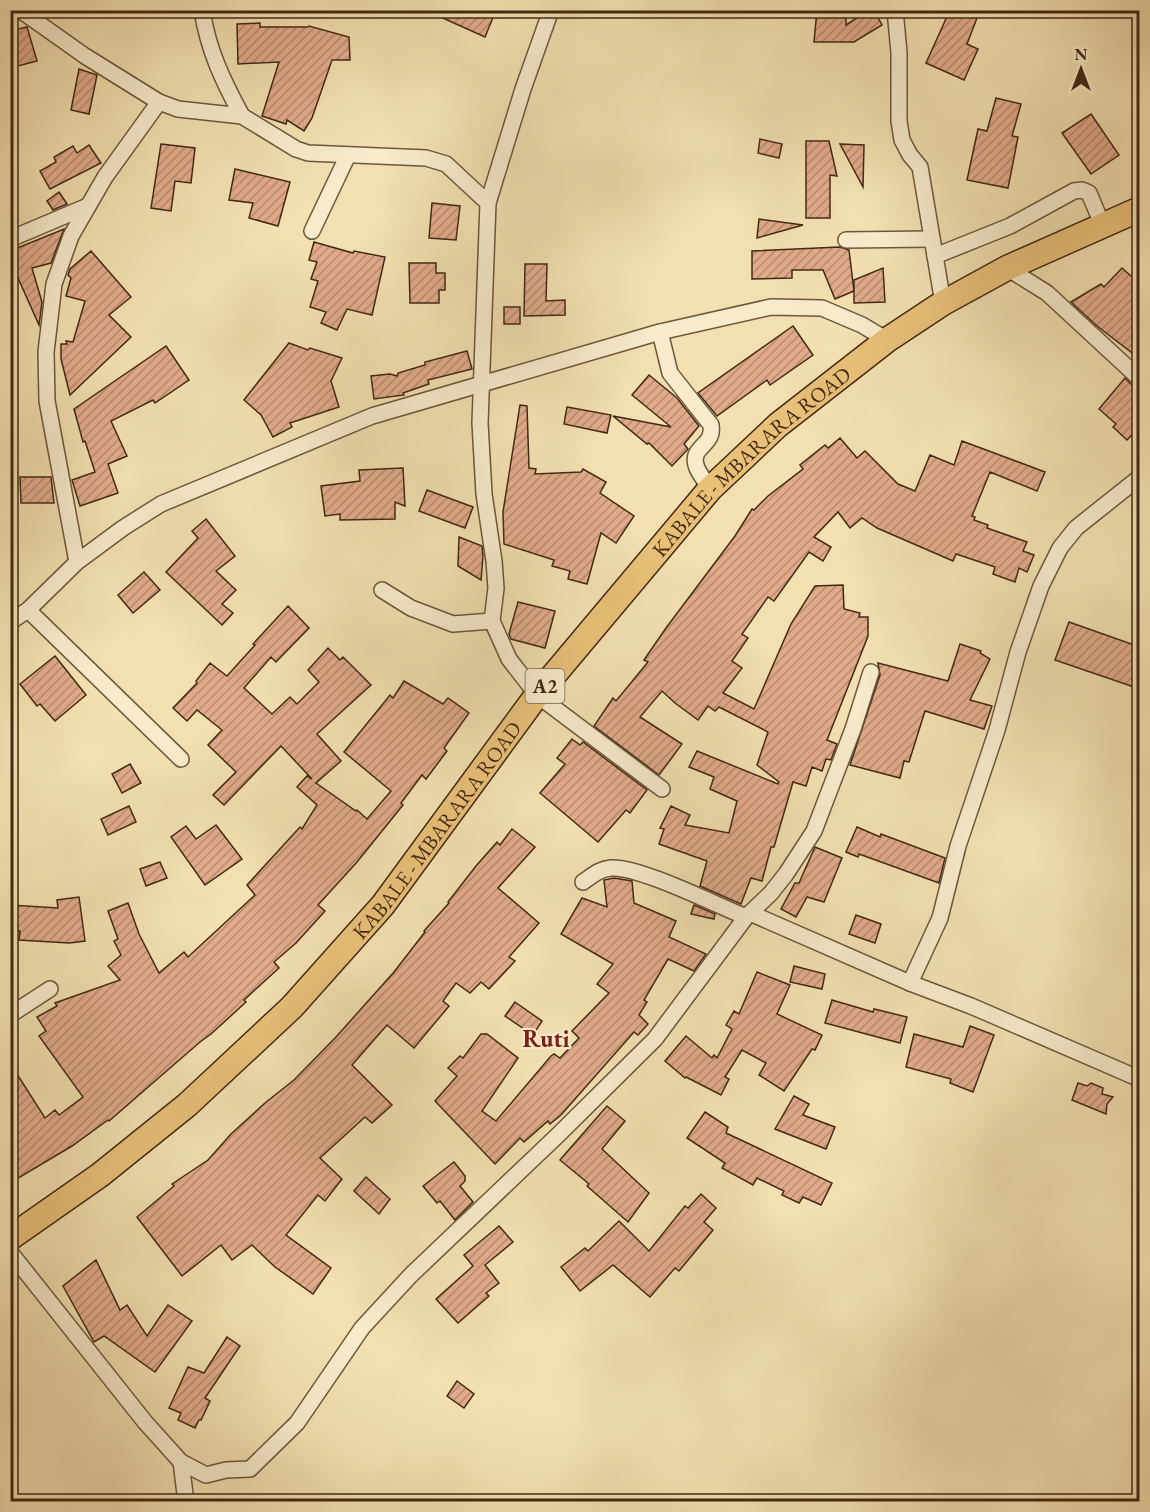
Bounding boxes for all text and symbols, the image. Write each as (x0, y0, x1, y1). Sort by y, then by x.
north arrow (1051, 39, 1111, 99)
text: N (1075, 44, 1088, 65)
street label: KABALE - MBARARA ROAD (646, 360, 856, 562)
road number: A2 (526, 669, 564, 703)
street label: KABALE - MBARARA ROAD (346, 716, 527, 944)
district label: Ruti (522, 1023, 570, 1054)

